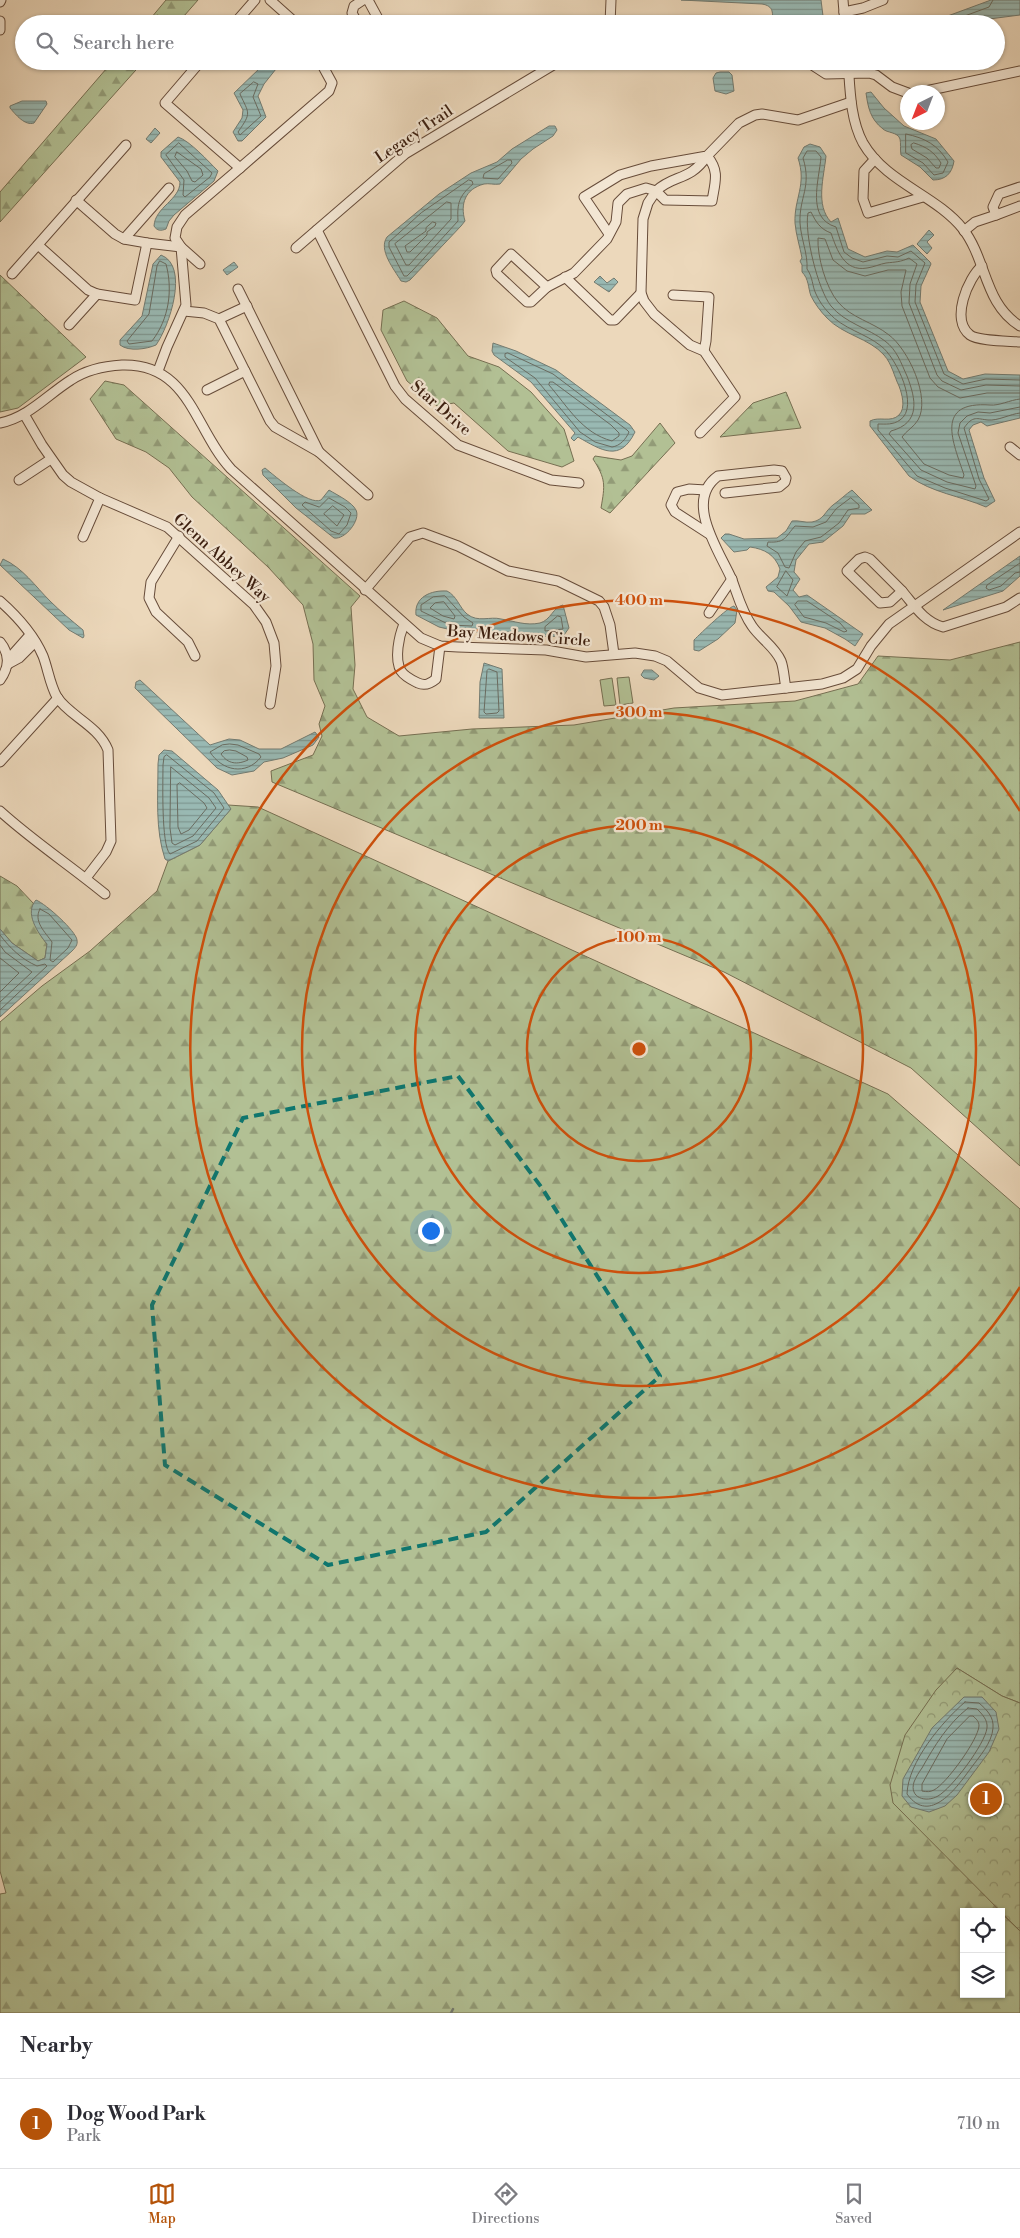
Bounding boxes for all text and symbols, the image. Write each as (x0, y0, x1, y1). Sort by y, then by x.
search box (15, 15, 1005, 70)
icon: search (33, 29, 61, 57)
text: Search here (73, 31, 174, 55)
north arrow (900, 85, 945, 130)
street label: Legacy Trail (371, 100, 457, 167)
street label: Star Drive (406, 376, 476, 440)
street label: Glenn Abbey Way (169, 509, 275, 607)
text: 400 m (615, 591, 663, 610)
street label: Bay Meadows Circle (446, 621, 591, 651)
text: 300 m (616, 703, 663, 722)
text: 200 m (615, 816, 663, 835)
text: 100 m (617, 928, 662, 947)
centre of rings (630, 1040, 648, 1058)
your location (418, 1218, 444, 1244)
pin: 1 (970, 1780, 1002, 1818)
map controls (960, 1908, 1005, 1998)
button: locate (960, 1908, 1005, 1953)
button: layers (960, 1953, 1005, 1998)
text: Nearby (20, 2033, 93, 2059)
text: Dog Wood Park (67, 2102, 206, 2126)
text: 1 (32, 2114, 40, 2134)
text: 710 m (957, 2114, 1000, 2134)
text: Park (67, 2126, 100, 2146)
tab: Map (148, 2180, 176, 2228)
tab: Directions (472, 2180, 539, 2228)
tab: Saved (835, 2180, 872, 2228)

